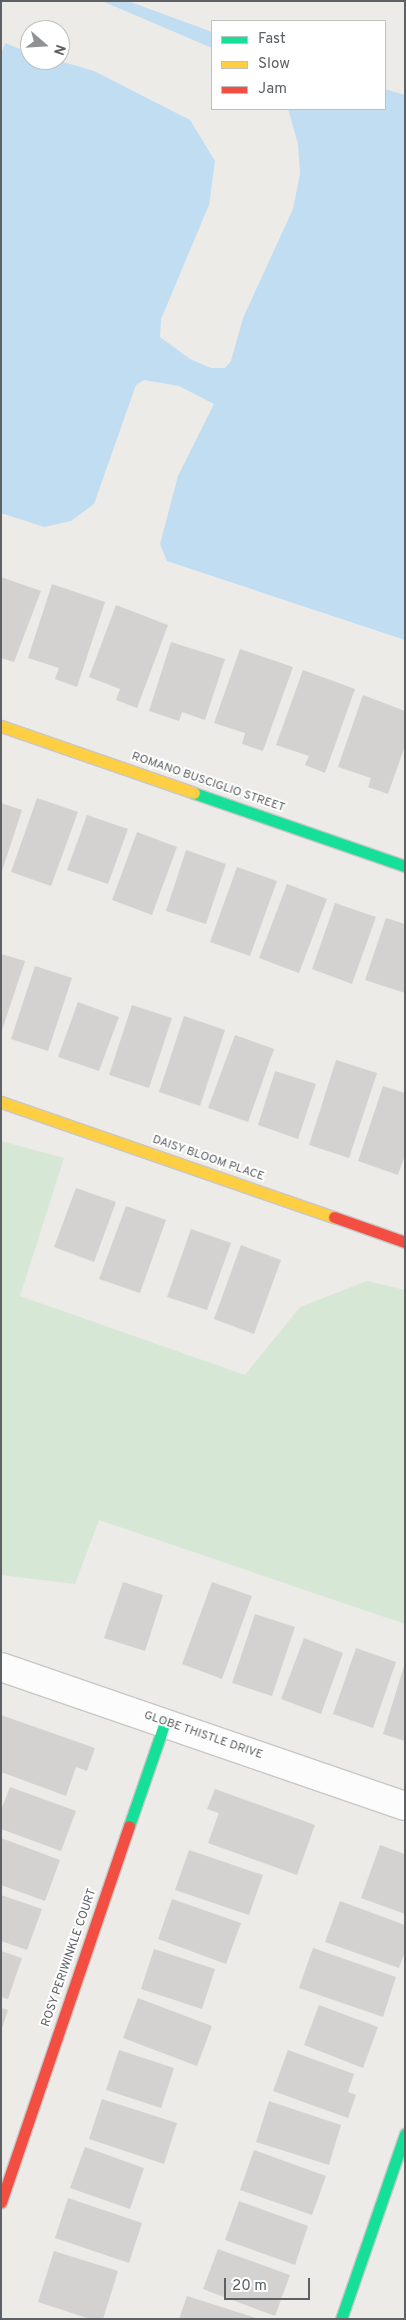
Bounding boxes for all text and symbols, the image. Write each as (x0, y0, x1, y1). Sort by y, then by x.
north arrow (20, 20, 70, 70)
legend (211, 20, 386, 110)
text: Fast (258, 30, 286, 49)
text: N (49, 42, 68, 57)
text: Slow (258, 55, 290, 74)
text: Jam (258, 80, 287, 99)
street label: ROMANO BUSCIGLIO STREET (129, 750, 287, 816)
street label: DAISY BLOOM PLACE (150, 1133, 266, 1185)
street label: GLOBE THISTLE DRIVE (142, 1709, 264, 1763)
street label: ROSY PERIWINKLE COURT (39, 1887, 101, 2029)
scale bar (226, 2268, 312, 2300)
text: 20 m (232, 2277, 267, 2296)

